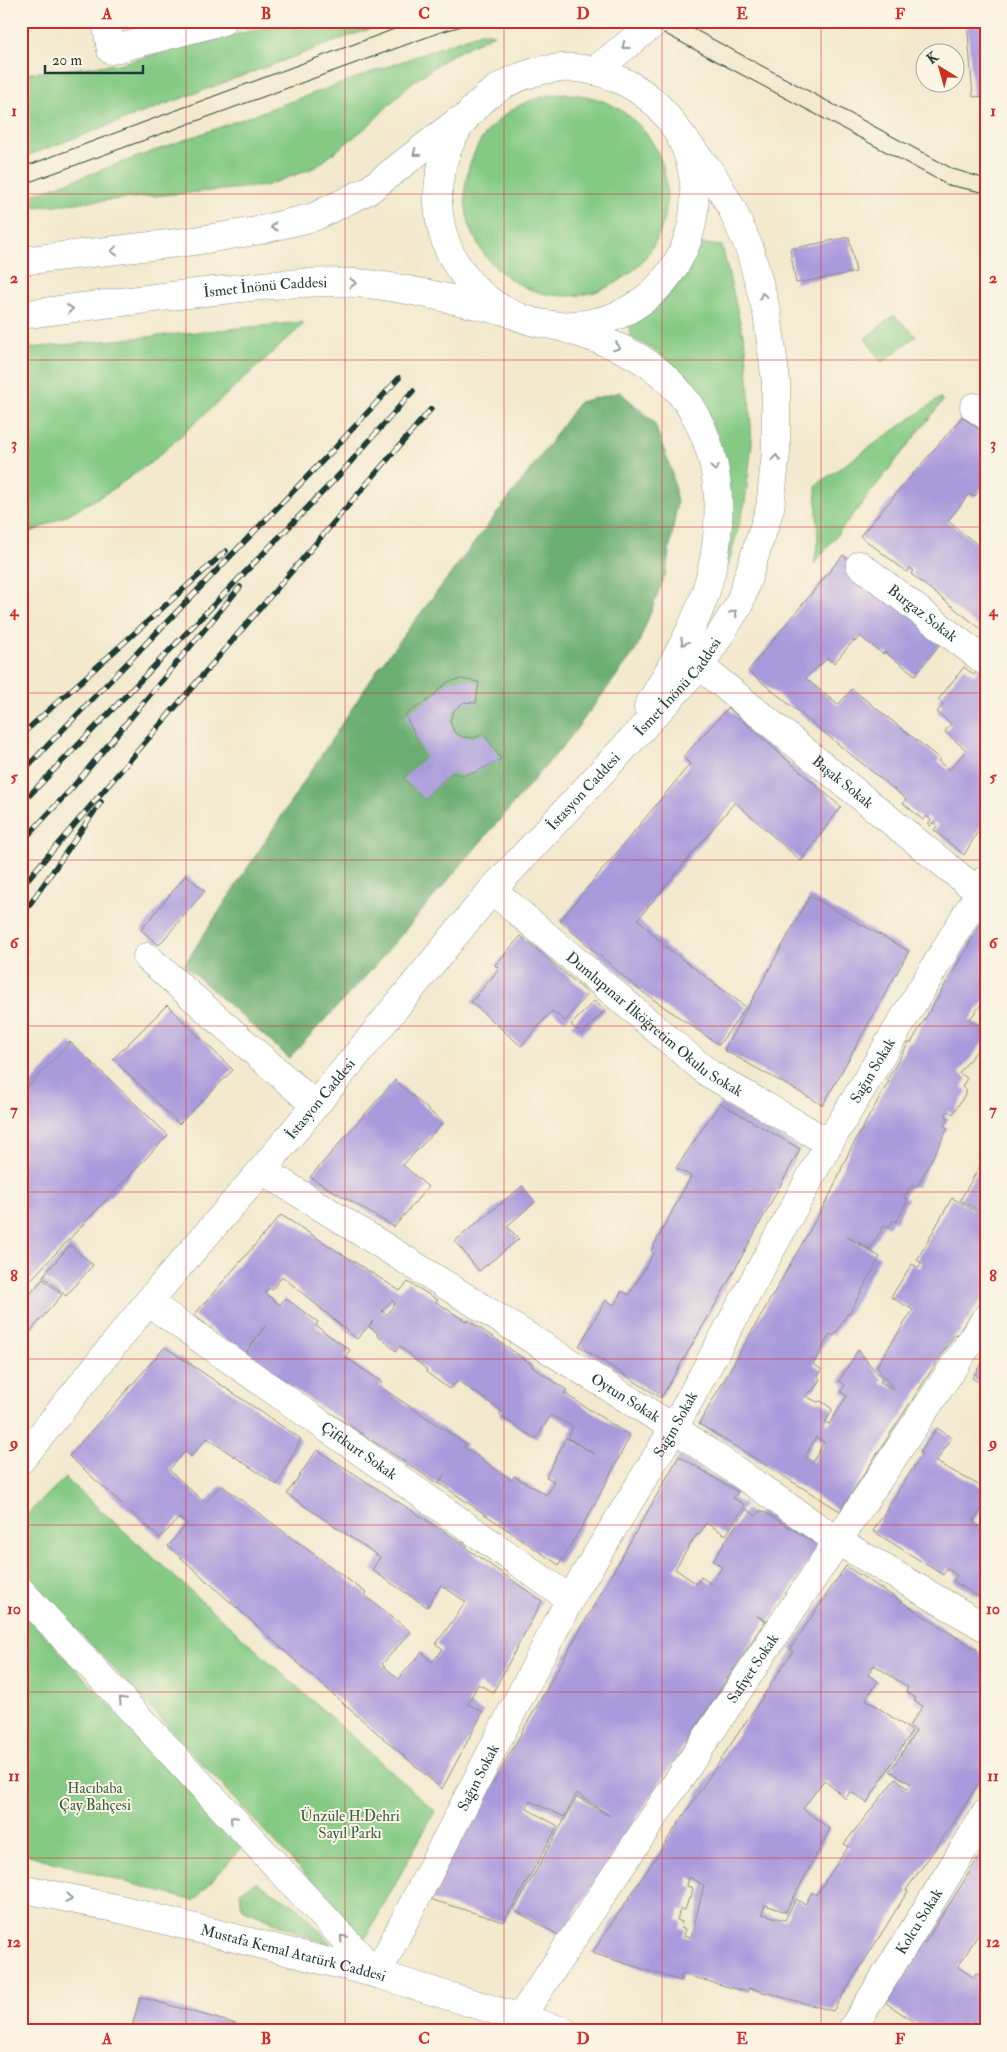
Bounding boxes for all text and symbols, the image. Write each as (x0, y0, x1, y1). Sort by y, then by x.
text: A (101, 4, 113, 24)
text: B (261, 4, 271, 24)
text: C (418, 4, 430, 24)
text: D (576, 4, 590, 24)
text: E (736, 4, 748, 24)
text: F (895, 4, 905, 24)
one-way arrow (622, 41, 631, 49)
scale bar (45, 42, 142, 74)
north arrow (914, 42, 964, 92)
text: K (923, 48, 942, 68)
text: 20 m (52, 51, 82, 70)
text: 1 (11, 101, 17, 121)
text: 1 (990, 101, 996, 121)
one-way arrow (413, 148, 422, 157)
one-way arrow (270, 221, 279, 232)
one-way arrow (109, 245, 117, 256)
text: 2 (10, 268, 18, 288)
text: 2 (989, 268, 997, 288)
street label: İsmet İnönü Caddesi (202, 273, 327, 302)
one-way arrow (350, 278, 357, 288)
one-way arrow (758, 293, 768, 301)
one-way arrow (66, 304, 74, 315)
one-way arrow (612, 341, 621, 351)
text: 3 (11, 434, 17, 454)
text: 3 (990, 434, 996, 454)
one-way arrow (770, 453, 781, 461)
one-way arrow (709, 464, 719, 473)
street label: Burgaz Sokak (884, 581, 961, 646)
text: 4 (9, 601, 20, 621)
text: 4 (988, 601, 999, 621)
one-way arrow (728, 610, 737, 619)
street label: İsmet İnönü Caddesi (630, 634, 726, 740)
one-way arrow (680, 637, 690, 646)
street label: İstasyon Caddesi (542, 749, 625, 835)
street label: Başak Sokak (808, 752, 877, 813)
text: 5 (10, 767, 18, 787)
text: 5 (989, 767, 997, 787)
text: 6 (10, 933, 20, 953)
text: 6 (989, 933, 999, 953)
street label: Dumlupınar İlköğretim Okulu Sokak (562, 948, 746, 1101)
street label: Sağın Sokak (846, 1035, 900, 1107)
street label: İstasyon Caddesi (281, 1055, 360, 1144)
text: 7 (10, 1100, 18, 1120)
text: 7 (989, 1100, 997, 1120)
text: 8 (10, 1266, 18, 1286)
text: 8 (989, 1266, 997, 1286)
street label: Oytun Sokak (587, 1369, 664, 1427)
street label: Sağın Sokak (650, 1388, 702, 1461)
street label: Çiftkurt Sokak (317, 1418, 401, 1484)
text: 9 (8, 1433, 18, 1453)
text: 9 (987, 1433, 997, 1453)
text: 10 (7, 1599, 21, 1619)
text: 10 (986, 1599, 1000, 1619)
street label: Safiyet Sokak (723, 1630, 783, 1707)
one-way arrow (119, 1697, 128, 1706)
street label: Sağın Sokak (453, 1741, 504, 1814)
text: 11 (8, 1766, 20, 1786)
text: 11 (987, 1766, 999, 1786)
park label: Hacıbaba Çay Bahçesi (59, 1779, 131, 1815)
park label: Ünzüle H.Dehri Sayıl Parkı (300, 1806, 400, 1843)
one-way arrow (230, 1816, 239, 1825)
street label: Kolcu Sokak (892, 1885, 947, 1958)
one-way arrow (64, 1892, 73, 1903)
street label: Mustafa Kemal Atatürk Caddesi (199, 1921, 388, 1986)
text: 12 (7, 1932, 21, 1952)
text: 12 (986, 1932, 1000, 1952)
one-way arrow (340, 1935, 349, 1944)
text: A (101, 2029, 113, 2049)
text: B (261, 2029, 271, 2049)
text: C (418, 2029, 430, 2049)
text: D (576, 2029, 590, 2049)
text: E (736, 2029, 748, 2049)
text: F (895, 2029, 905, 2049)

